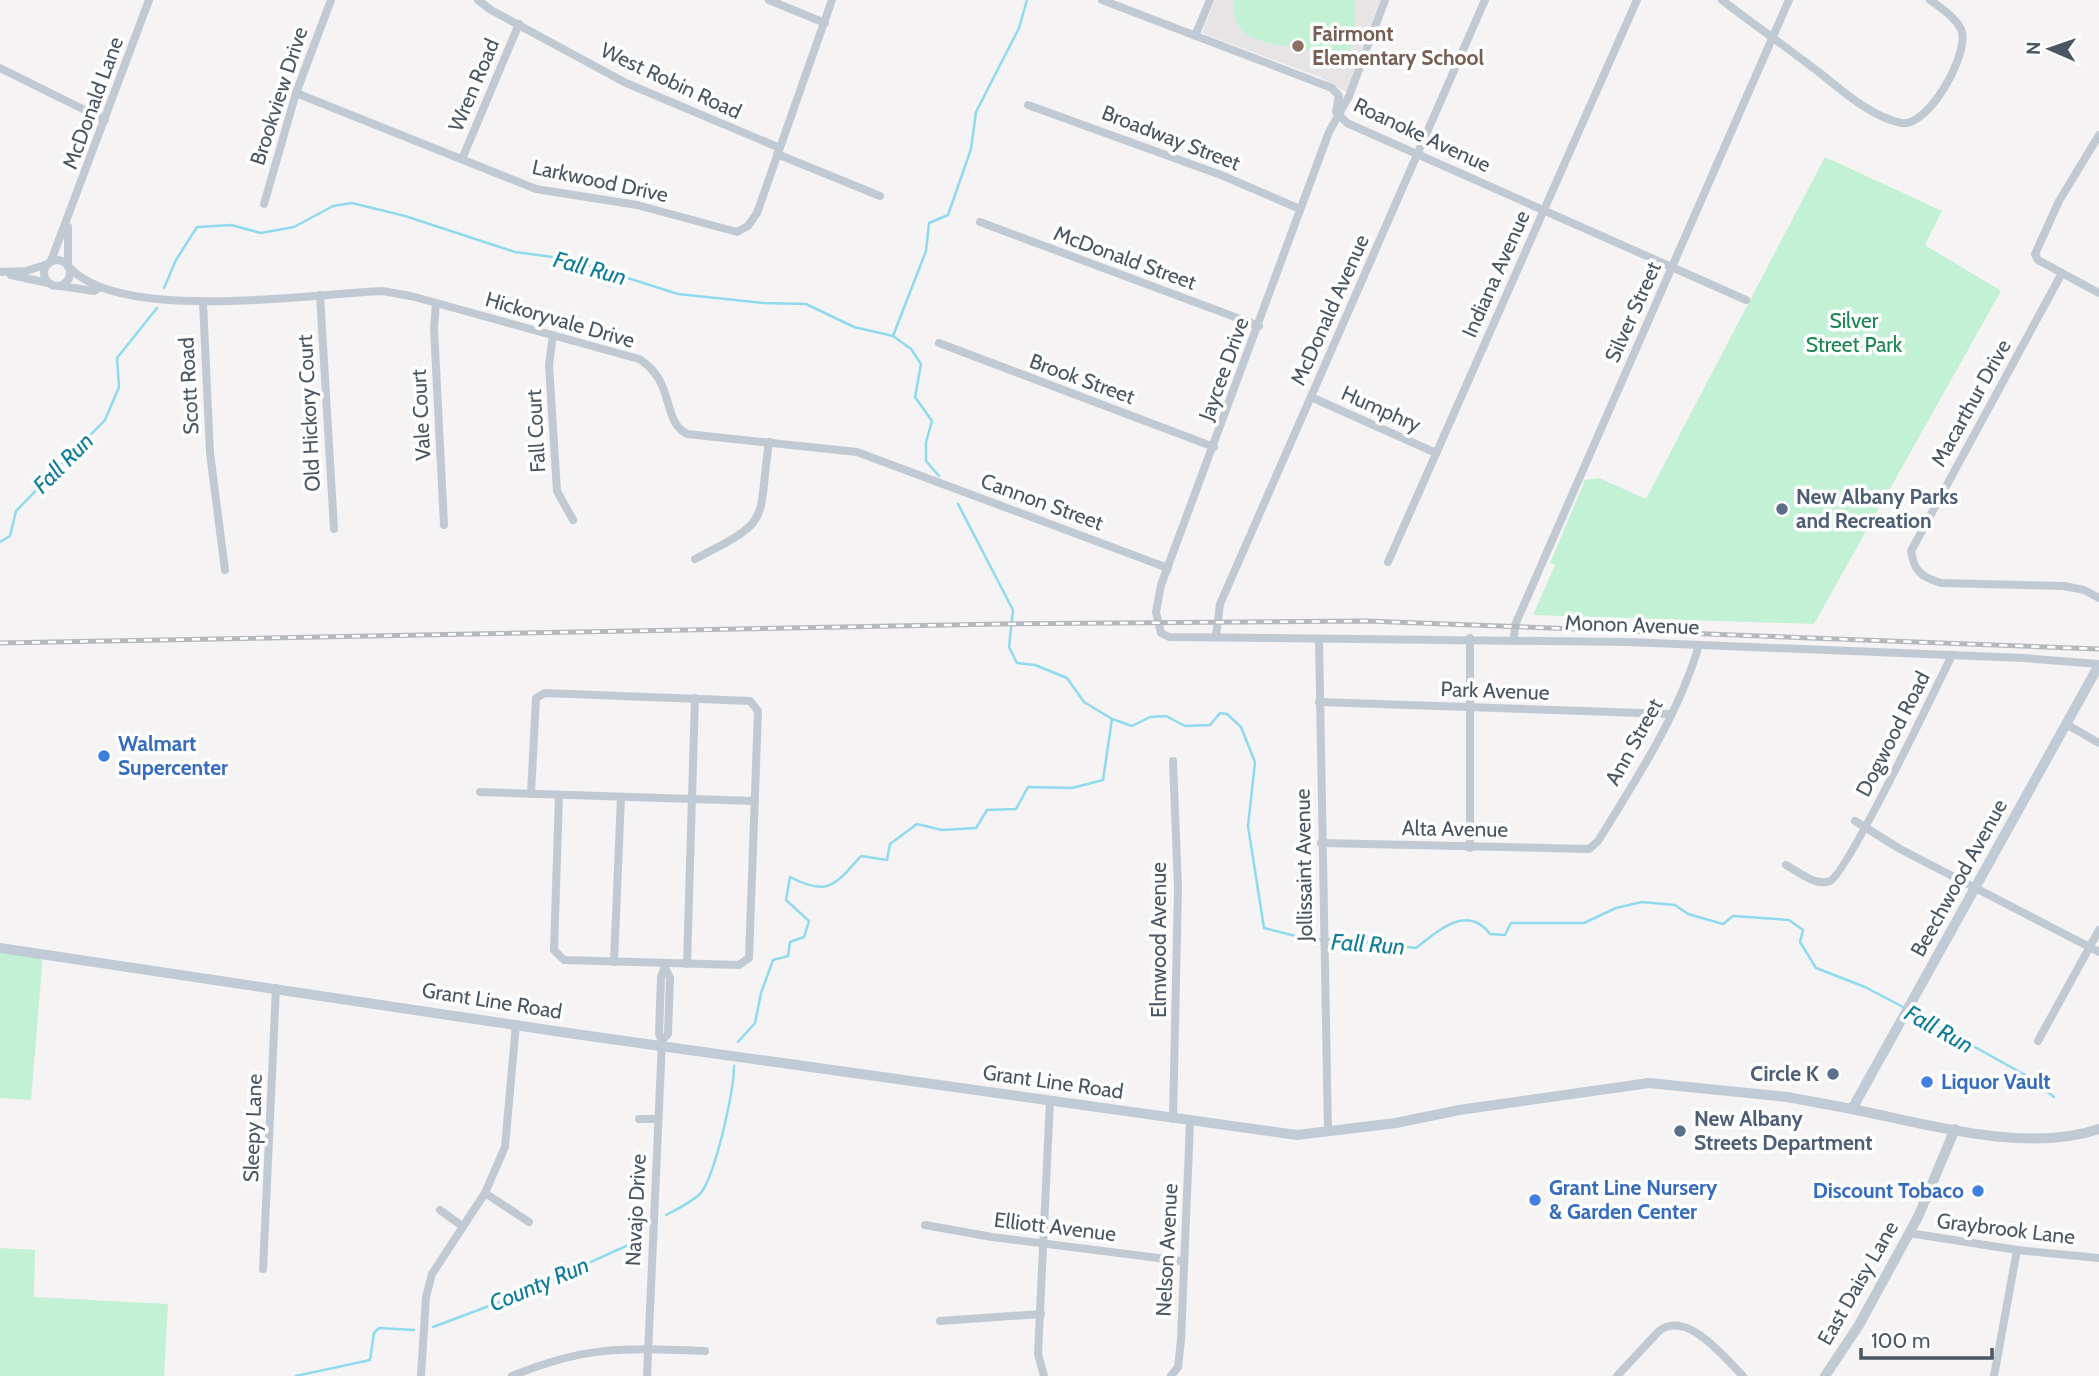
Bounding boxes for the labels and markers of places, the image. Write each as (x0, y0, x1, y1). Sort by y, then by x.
place label: Fairmont Elementary School (1312, 21, 1485, 70)
marker: Fairmont Elementary School (1290, 38, 1306, 54)
place label: New Albany Parks and Recreation (1796, 484, 1958, 533)
marker: New Albany Parks and Recreation (1774, 501, 1790, 517)
place label: Walmart Supercenter (118, 731, 228, 780)
marker: Walmart Supercenter (96, 748, 112, 764)
place label: Circle K (1750, 1061, 1820, 1086)
marker: Circle K (1825, 1066, 1841, 1082)
place label: Liquor Vault (1941, 1069, 2051, 1094)
marker: Liquor Vault (1919, 1074, 1935, 1090)
place label: New Albany Streets Department (1694, 1106, 1873, 1155)
marker: New Albany Streets Department (1672, 1123, 1688, 1139)
place label: Grant Line Nursery & Garden Center (1549, 1175, 1718, 1224)
place label: Discount Tobaco (1813, 1178, 1964, 1203)
marker: Discount Tobaco (1970, 1183, 1986, 1199)
marker: Grant Line Nursery & Garden Center (1527, 1192, 1543, 1208)

